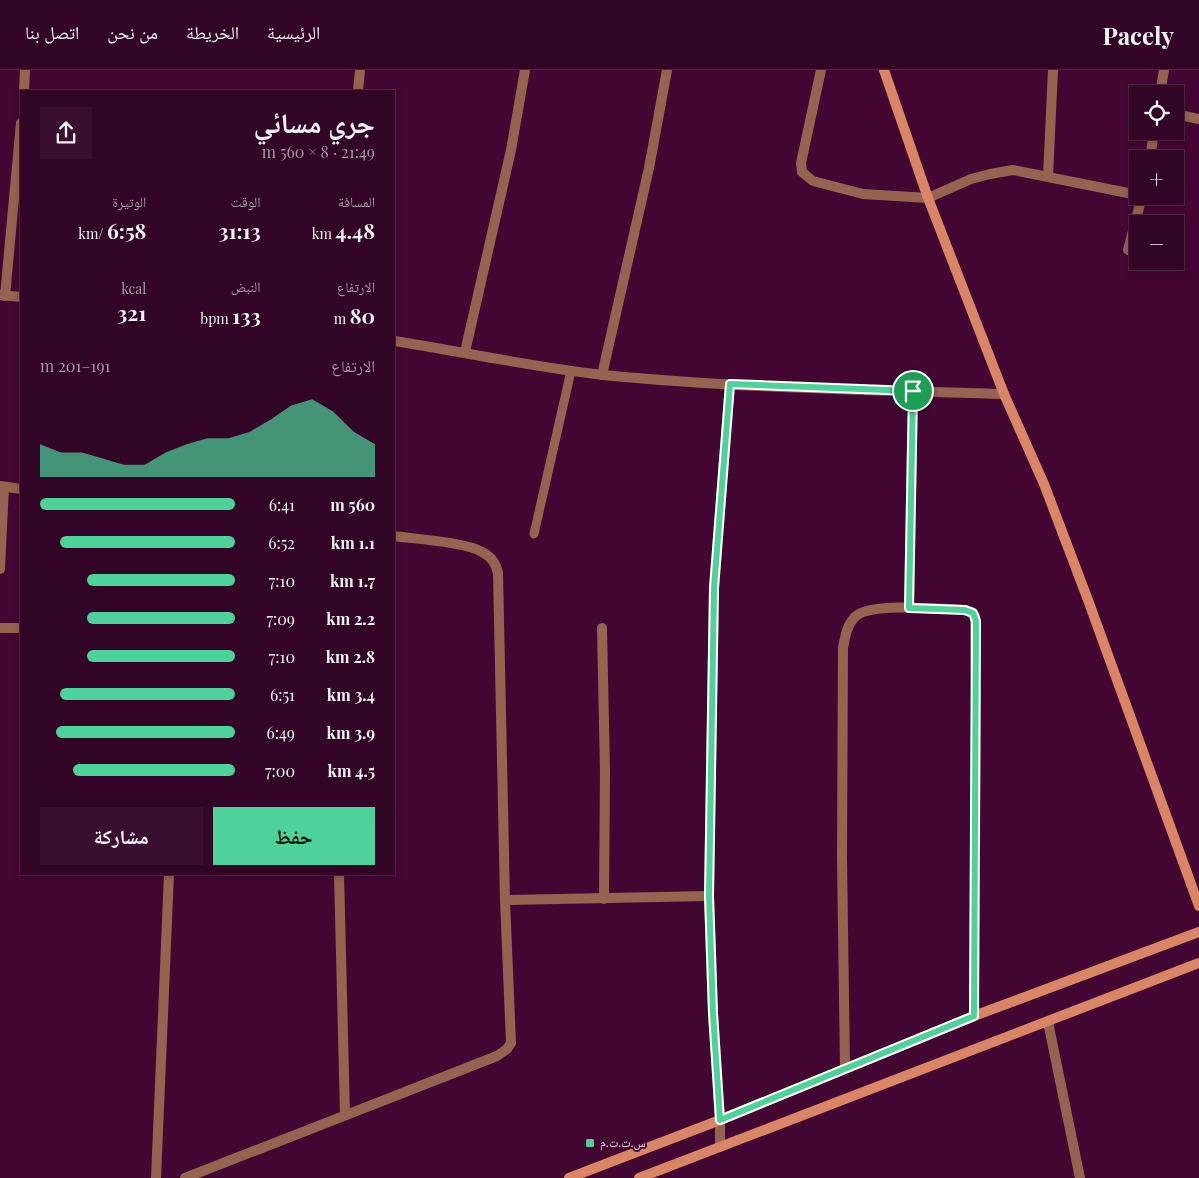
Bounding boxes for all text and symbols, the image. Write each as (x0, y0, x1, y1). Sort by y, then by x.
text: Pacely (1103, 19, 1174, 51)
text: اتصل بنا (25, 20, 79, 44)
text: من نحن (107, 20, 158, 44)
text: الخريطة (186, 20, 239, 44)
text: الرئيسية (267, 20, 320, 44)
map controls (1129, 85, 1184, 270)
button: locate (1129, 85, 1184, 140)
text: جري مسائي (254, 103, 375, 140)
button: share (40, 107, 92, 159)
text: 21:49 · 8 × 560 m (262, 141, 375, 162)
button: + (1129, 150, 1184, 205)
text: الوتيرة (112, 192, 146, 211)
text: الوقت (231, 192, 261, 211)
text: المسافة (338, 192, 375, 211)
button: − (1129, 215, 1184, 270)
text: 6:58 (107, 216, 146, 244)
text: 31:13 (218, 216, 261, 244)
text: 4.48 (335, 216, 375, 244)
text: /km (78, 224, 107, 243)
text: km (312, 224, 335, 243)
text: النبض (231, 277, 261, 296)
text: الارتفاع (337, 277, 375, 296)
text: kcal (121, 279, 146, 298)
text: 321 (117, 298, 146, 326)
text: 133 (232, 301, 261, 329)
text: 80 (350, 301, 375, 329)
text: bpm (200, 309, 232, 328)
text: m (334, 309, 350, 328)
text: 191–201 m (40, 355, 111, 376)
text: الارتفاع (331, 355, 375, 376)
pin (892, 370, 934, 412)
icon: arrive (899, 377, 927, 405)
text: 6:41 (269, 494, 295, 515)
text: 560 m (330, 494, 375, 515)
text: 6:52 (268, 532, 295, 553)
text: 1.1 km (331, 532, 375, 553)
text: 7:10 (269, 570, 295, 591)
text: 1.7 km (330, 570, 375, 591)
text: 7:09 (267, 608, 295, 629)
text: 2.2 km (326, 608, 375, 629)
text: 7:10 (269, 646, 295, 667)
text: 2.8 km (326, 646, 375, 667)
text: 6:51 (270, 684, 295, 705)
text: 3.4 km (327, 684, 375, 705)
text: 6:49 (266, 722, 295, 743)
text: 3.9 km (327, 722, 375, 743)
text: 7:00 (265, 760, 295, 781)
text: 4.5 km (328, 760, 375, 781)
button: مشاركة (40, 807, 203, 865)
button: حفظ (213, 807, 375, 865)
place label: س.ت.ت.م (600, 1134, 646, 1151)
marker: س.ت.ت.م (584, 1137, 596, 1149)

